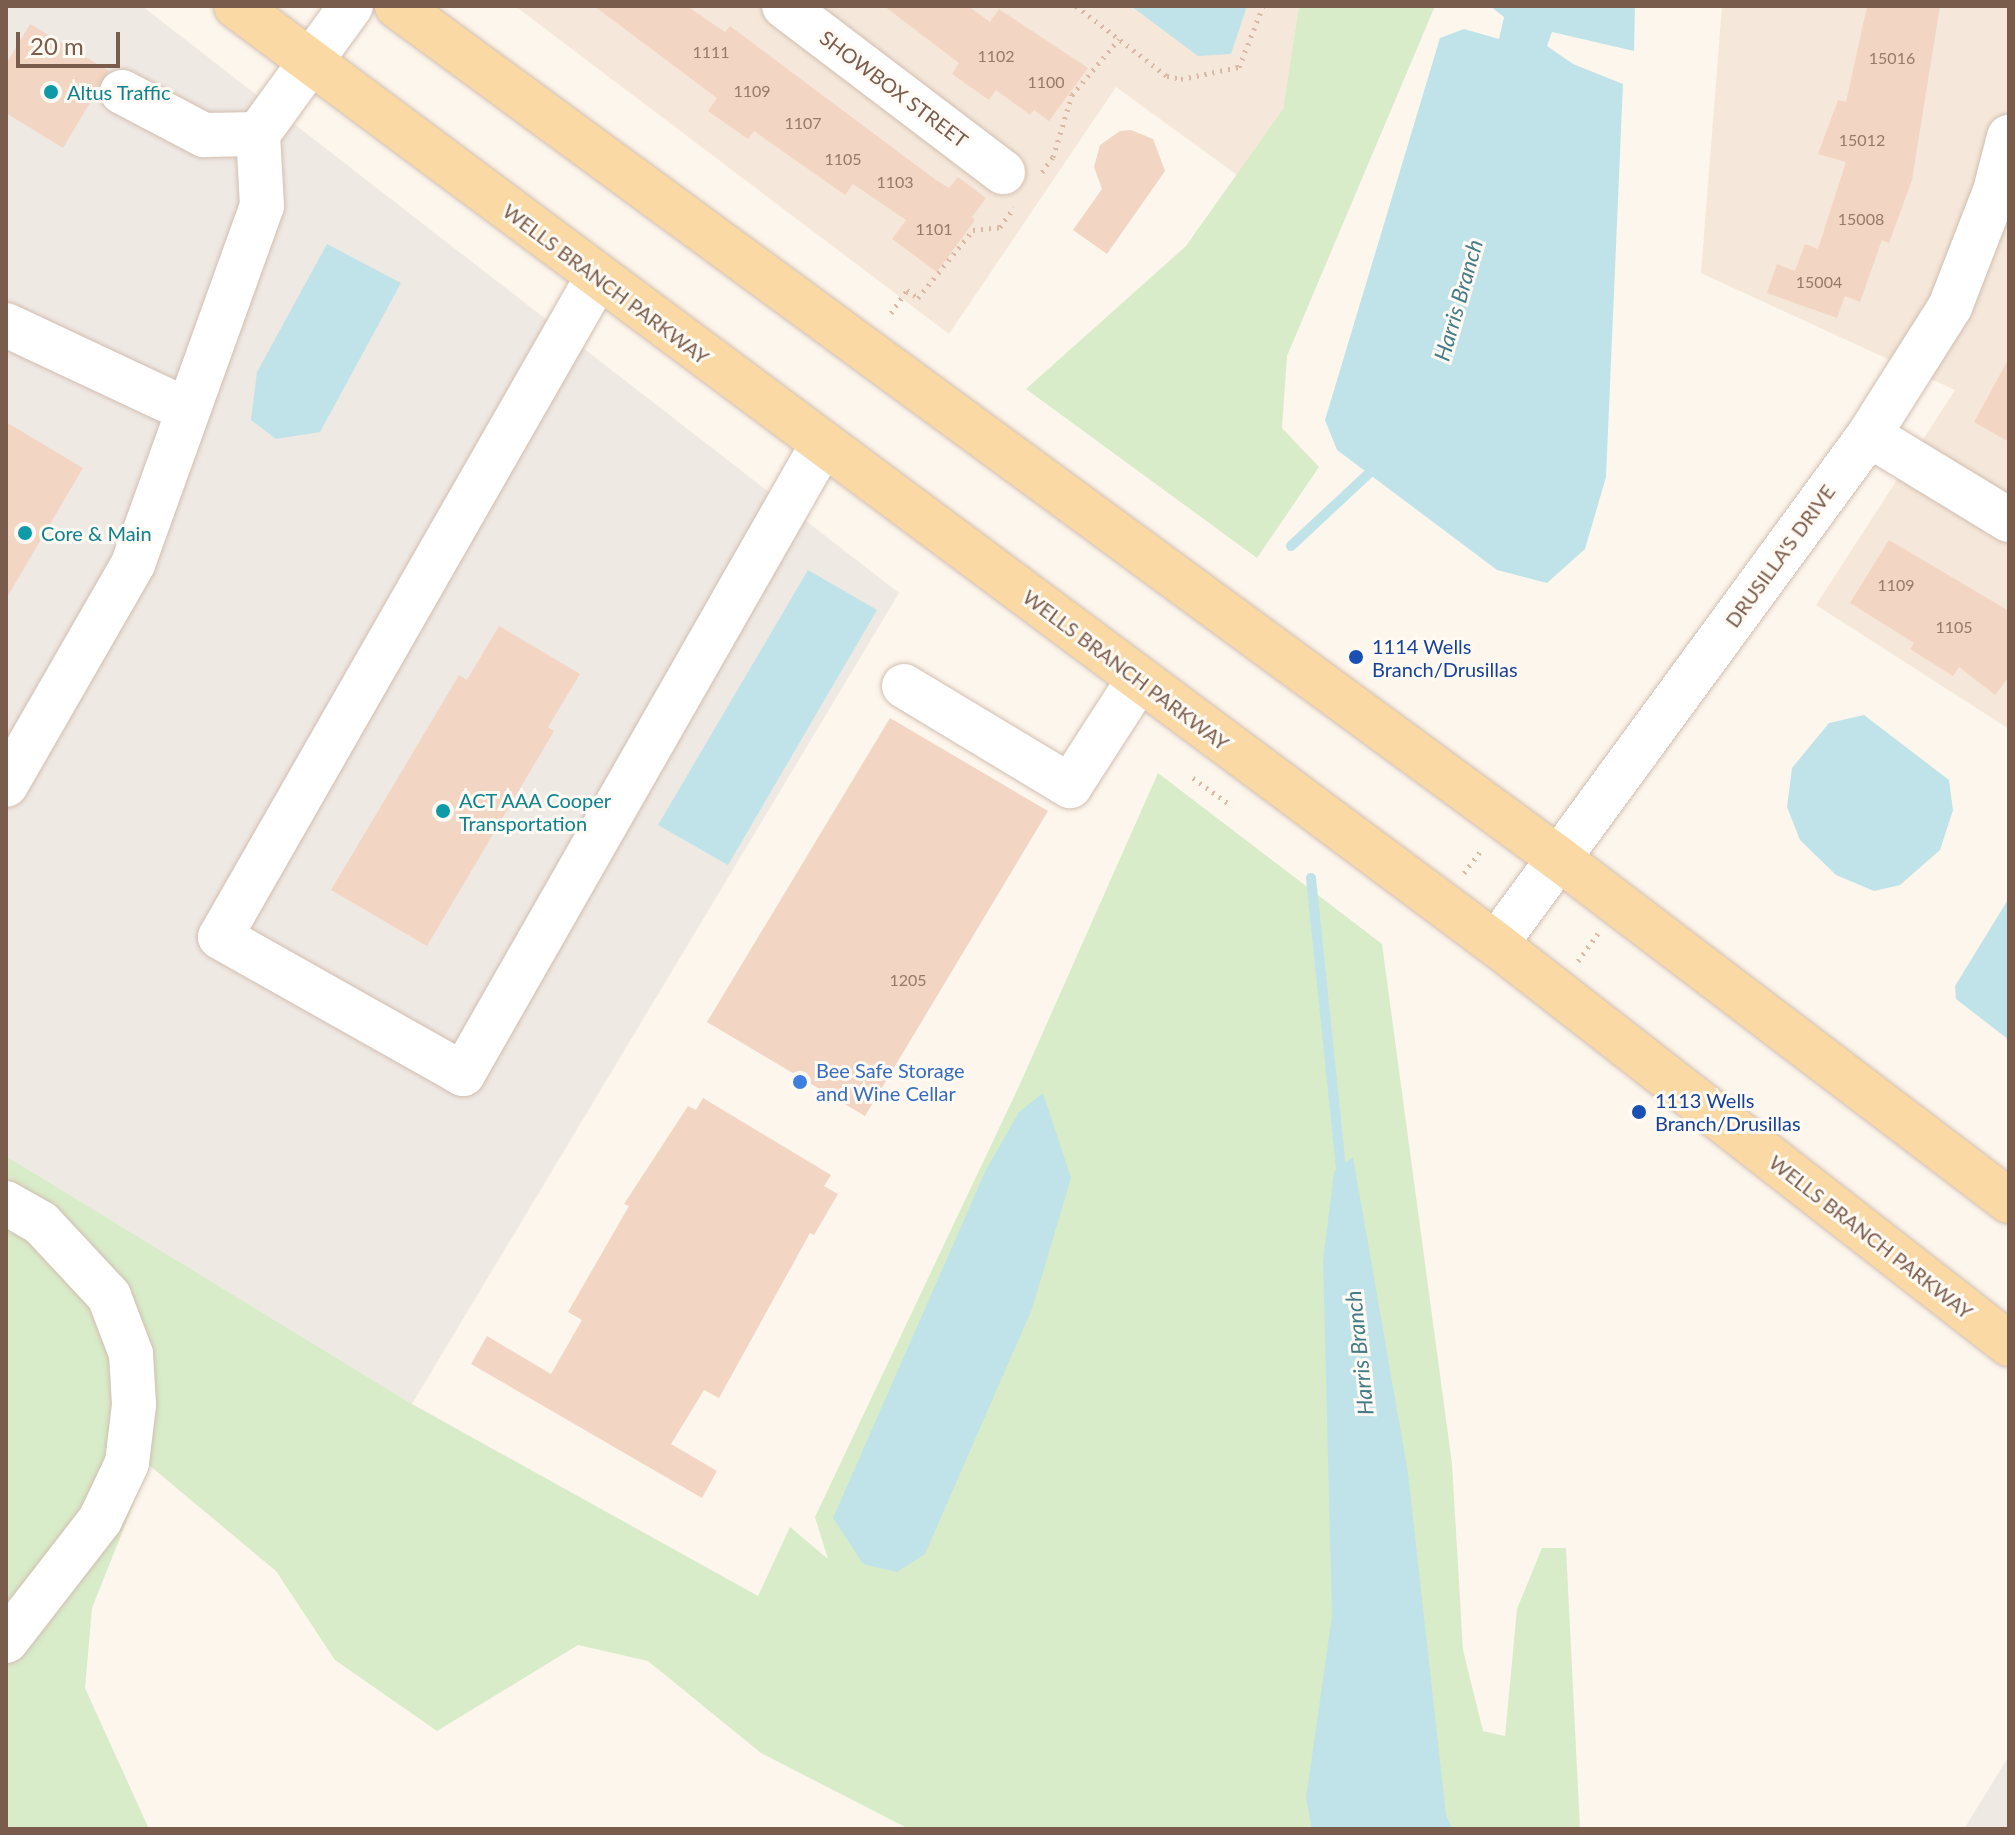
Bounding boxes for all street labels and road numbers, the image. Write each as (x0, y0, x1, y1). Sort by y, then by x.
street label: SHOWBOX STREET (815, 25, 973, 153)
street label: WELLS BRANCH PARKWAY (498, 199, 714, 369)
street label: DRUSILLA'S DRIVE (1720, 480, 1840, 632)
street label: WELLS BRANCH PARKWAY (1018, 585, 1234, 755)
street label: WELLS BRANCH PARKWAY (1764, 1150, 1978, 1324)

